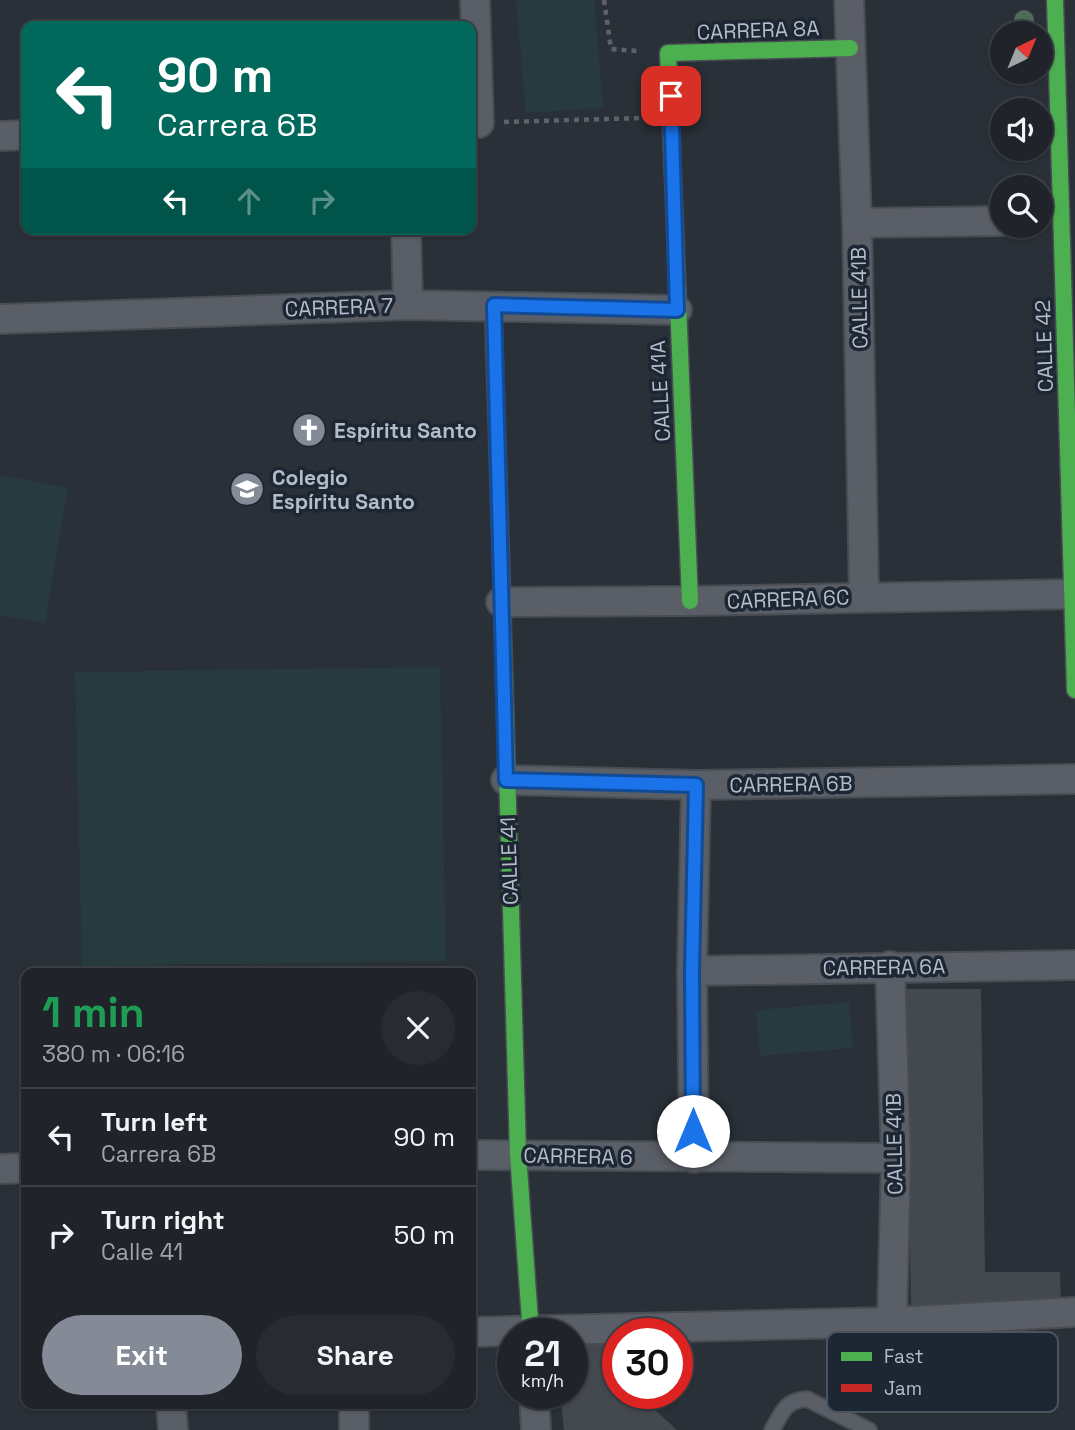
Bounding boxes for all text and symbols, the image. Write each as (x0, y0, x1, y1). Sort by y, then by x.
street label: CARRERA 8A (696, 14, 820, 46)
north arrow (990, 21, 1054, 84)
map controls (990, 21, 1053, 238)
text: 90 m (157, 44, 273, 106)
icon: left (42, 49, 133, 140)
pin (641, 66, 701, 126)
icon: arrive (652, 77, 690, 115)
button: sound (990, 98, 1053, 161)
text: Carrera 6B (157, 105, 317, 145)
button: search (990, 175, 1053, 238)
icon: left (157, 182, 195, 220)
icon: ahead (230, 182, 268, 220)
icon: right (303, 182, 341, 220)
street label: CALLE 41B (845, 247, 873, 349)
street label: CARRERA 7 (284, 292, 394, 322)
street label: CALLE 42 (1029, 299, 1059, 393)
street label: CALLE 41A (644, 340, 676, 442)
church icon: Espíritu Santo (290, 411, 328, 449)
place label: Espíritu Santo (334, 417, 477, 444)
place label: Colegio Espíritu Santo (272, 464, 415, 515)
school or university icon: Colegio Espíritu Santo (228, 470, 266, 508)
street label: CARRERA 6C (726, 583, 850, 615)
street label: CARRERA 6B (729, 769, 853, 799)
street label: CALLE 41 (494, 816, 524, 906)
street label: CARRERA 6A (822, 952, 946, 982)
text: 1 min (42, 986, 145, 1039)
button: close (381, 991, 455, 1065)
text: 380 m · 06:16 (42, 1039, 185, 1069)
street label: CALLE 41B (880, 1093, 908, 1195)
position arrow (656, 1094, 730, 1168)
text: Turn left (101, 1105, 208, 1139)
icon: left (42, 1118, 80, 1156)
text: 90 m (393, 1120, 455, 1154)
text: Carrera 6B (101, 1139, 216, 1169)
street label: CARRERA 6 (523, 1142, 633, 1170)
text: Turn right (101, 1203, 225, 1237)
icon: right (42, 1216, 80, 1254)
text: 50 m (394, 1218, 455, 1252)
text: Calle 41 (101, 1237, 183, 1267)
button: Exit (42, 1315, 242, 1395)
button: Share (256, 1315, 455, 1395)
speed limit sign: 30 (602, 1318, 693, 1409)
text: 21 (524, 1332, 561, 1376)
legend (827, 1332, 1058, 1412)
text: Fast (884, 1344, 924, 1369)
text: km/h (521, 1369, 564, 1392)
text: Jam (884, 1376, 922, 1401)

